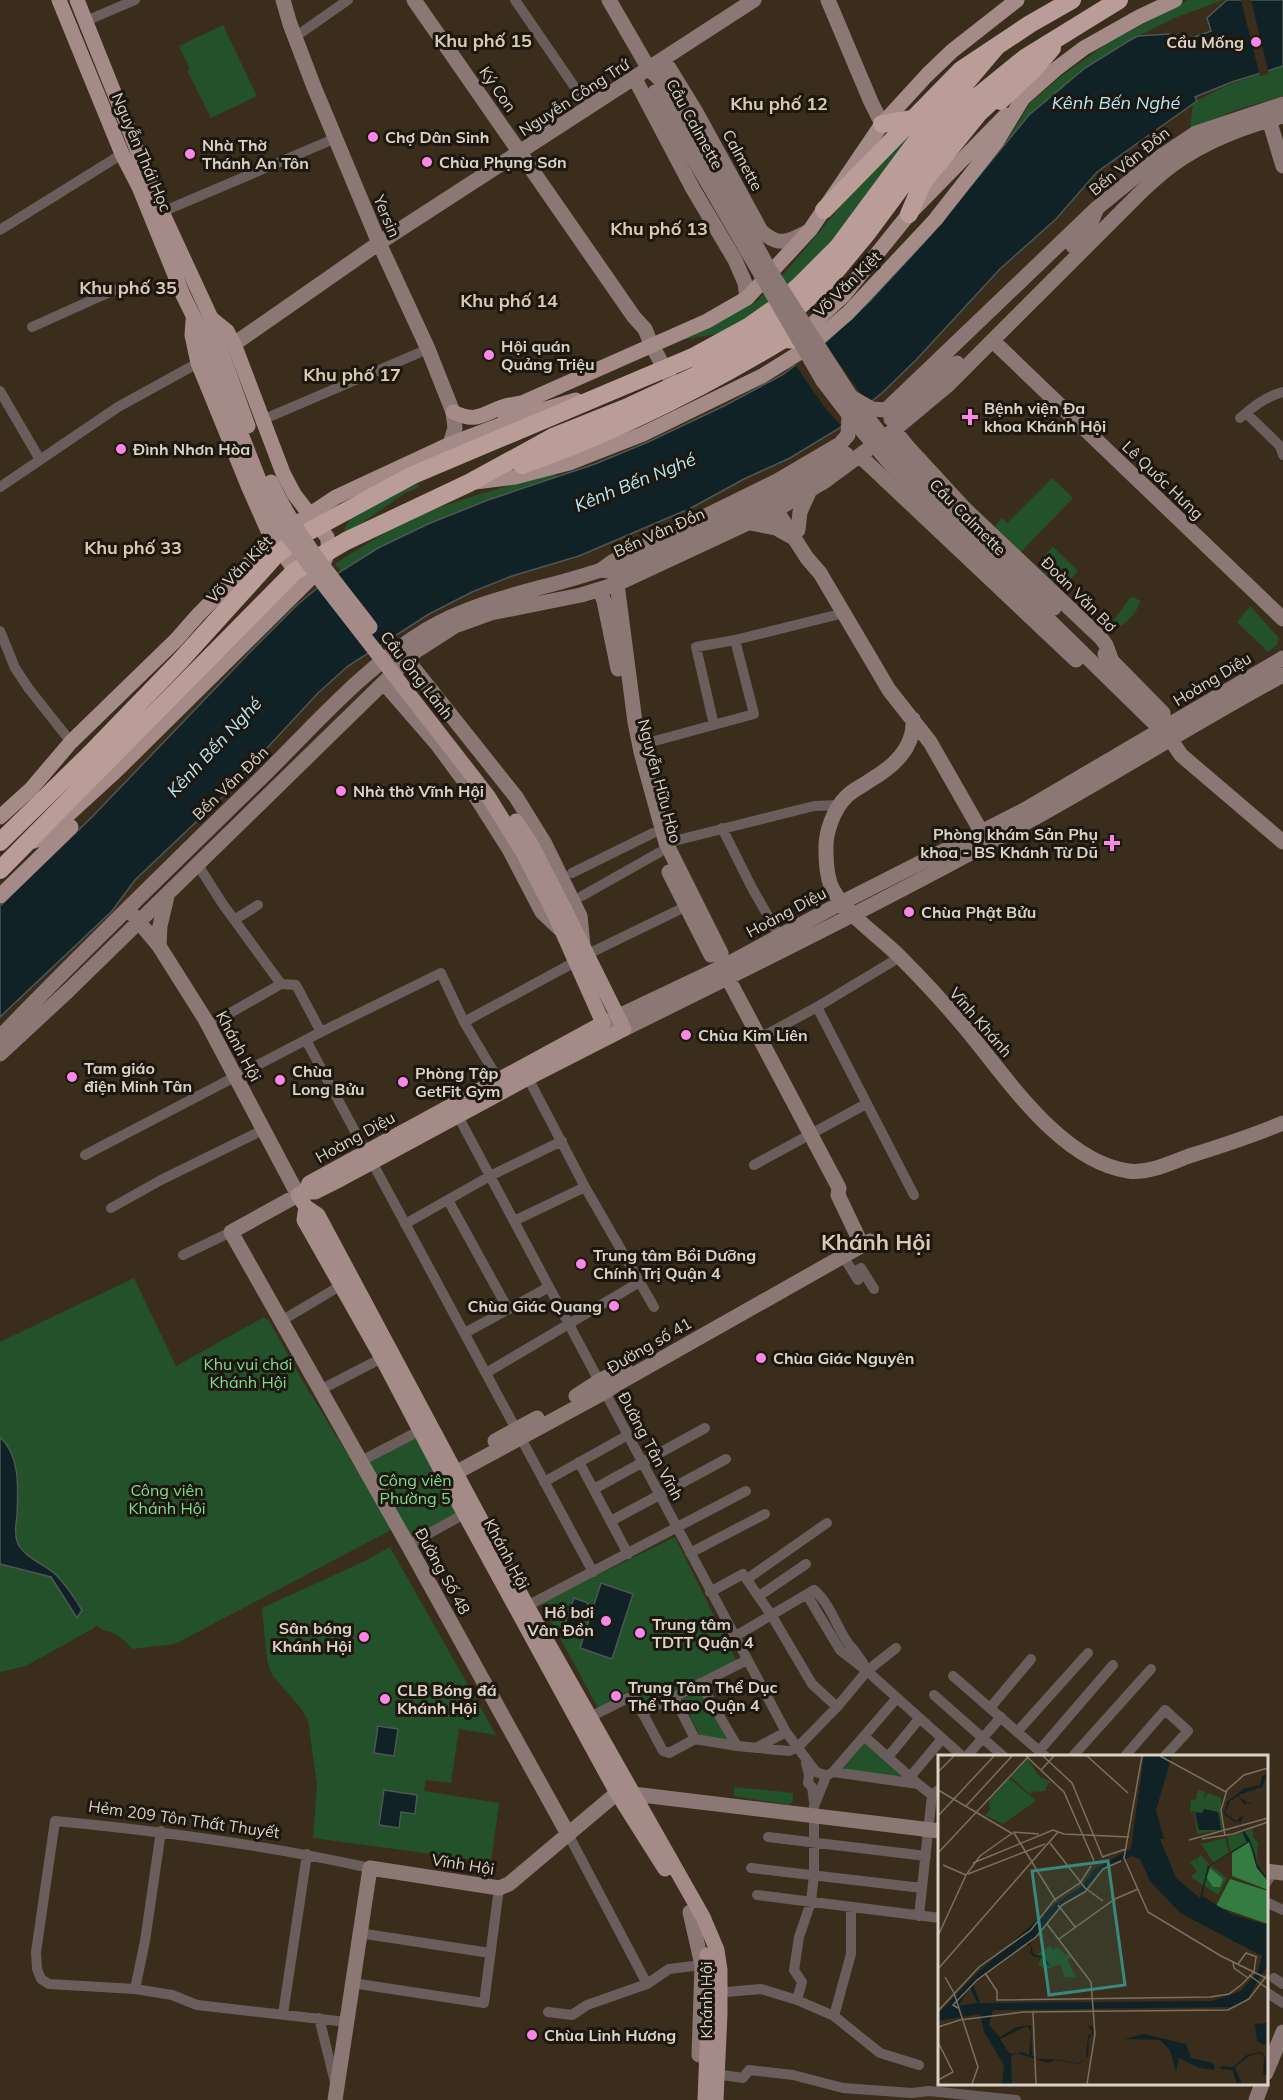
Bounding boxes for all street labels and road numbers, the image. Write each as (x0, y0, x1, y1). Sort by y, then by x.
street label: Nguyễn Công Trứ (515, 53, 634, 140)
street label: Ký Con (475, 62, 521, 116)
street label: Cầu Calmette (662, 75, 728, 173)
street label: Nguyễn Thái Học (108, 89, 176, 215)
street label: Bến Vân Đồn (1085, 122, 1173, 200)
street label: Calmette (719, 126, 767, 194)
street label: Yersin (369, 191, 405, 240)
street label: Võ Văn Kiệt (809, 247, 885, 321)
street label: Lê Quốc Hưng (1118, 436, 1208, 524)
street label: Cầu Calmette (925, 474, 1011, 560)
street label: Bến Vân Đồn (610, 503, 708, 561)
street label: Võ Văn Kiệt (202, 531, 276, 607)
street label: Đoàn Văn Bơ (1037, 552, 1121, 636)
street label: Cầu Ông Lãnh (376, 627, 458, 723)
street label: Hoàng Diệu (1169, 648, 1255, 710)
street label: Nguyễn Hữu Hào (634, 717, 686, 845)
street label: Bến Vân Đồn (188, 742, 272, 824)
street label: Hoàng Diệu (743, 883, 829, 941)
street label: Vĩnh Khánh (945, 983, 1017, 1061)
street label: Khánh Hội (212, 1007, 266, 1085)
street label: Hoàng Diệu (312, 1107, 398, 1167)
street label: Đường số 41 (603, 1313, 695, 1377)
street label: Đường Tân Vĩnh (614, 1388, 688, 1504)
street label: Khánh Hội (480, 1515, 534, 1593)
street label: Đường Số 48 (411, 1524, 475, 1618)
street label: Hẻm 209 Tôn Thất Thuyết (87, 1796, 281, 1842)
street label: Vĩnh Hội (430, 1849, 496, 1879)
street label: Khánh Hội (696, 1961, 716, 2039)

